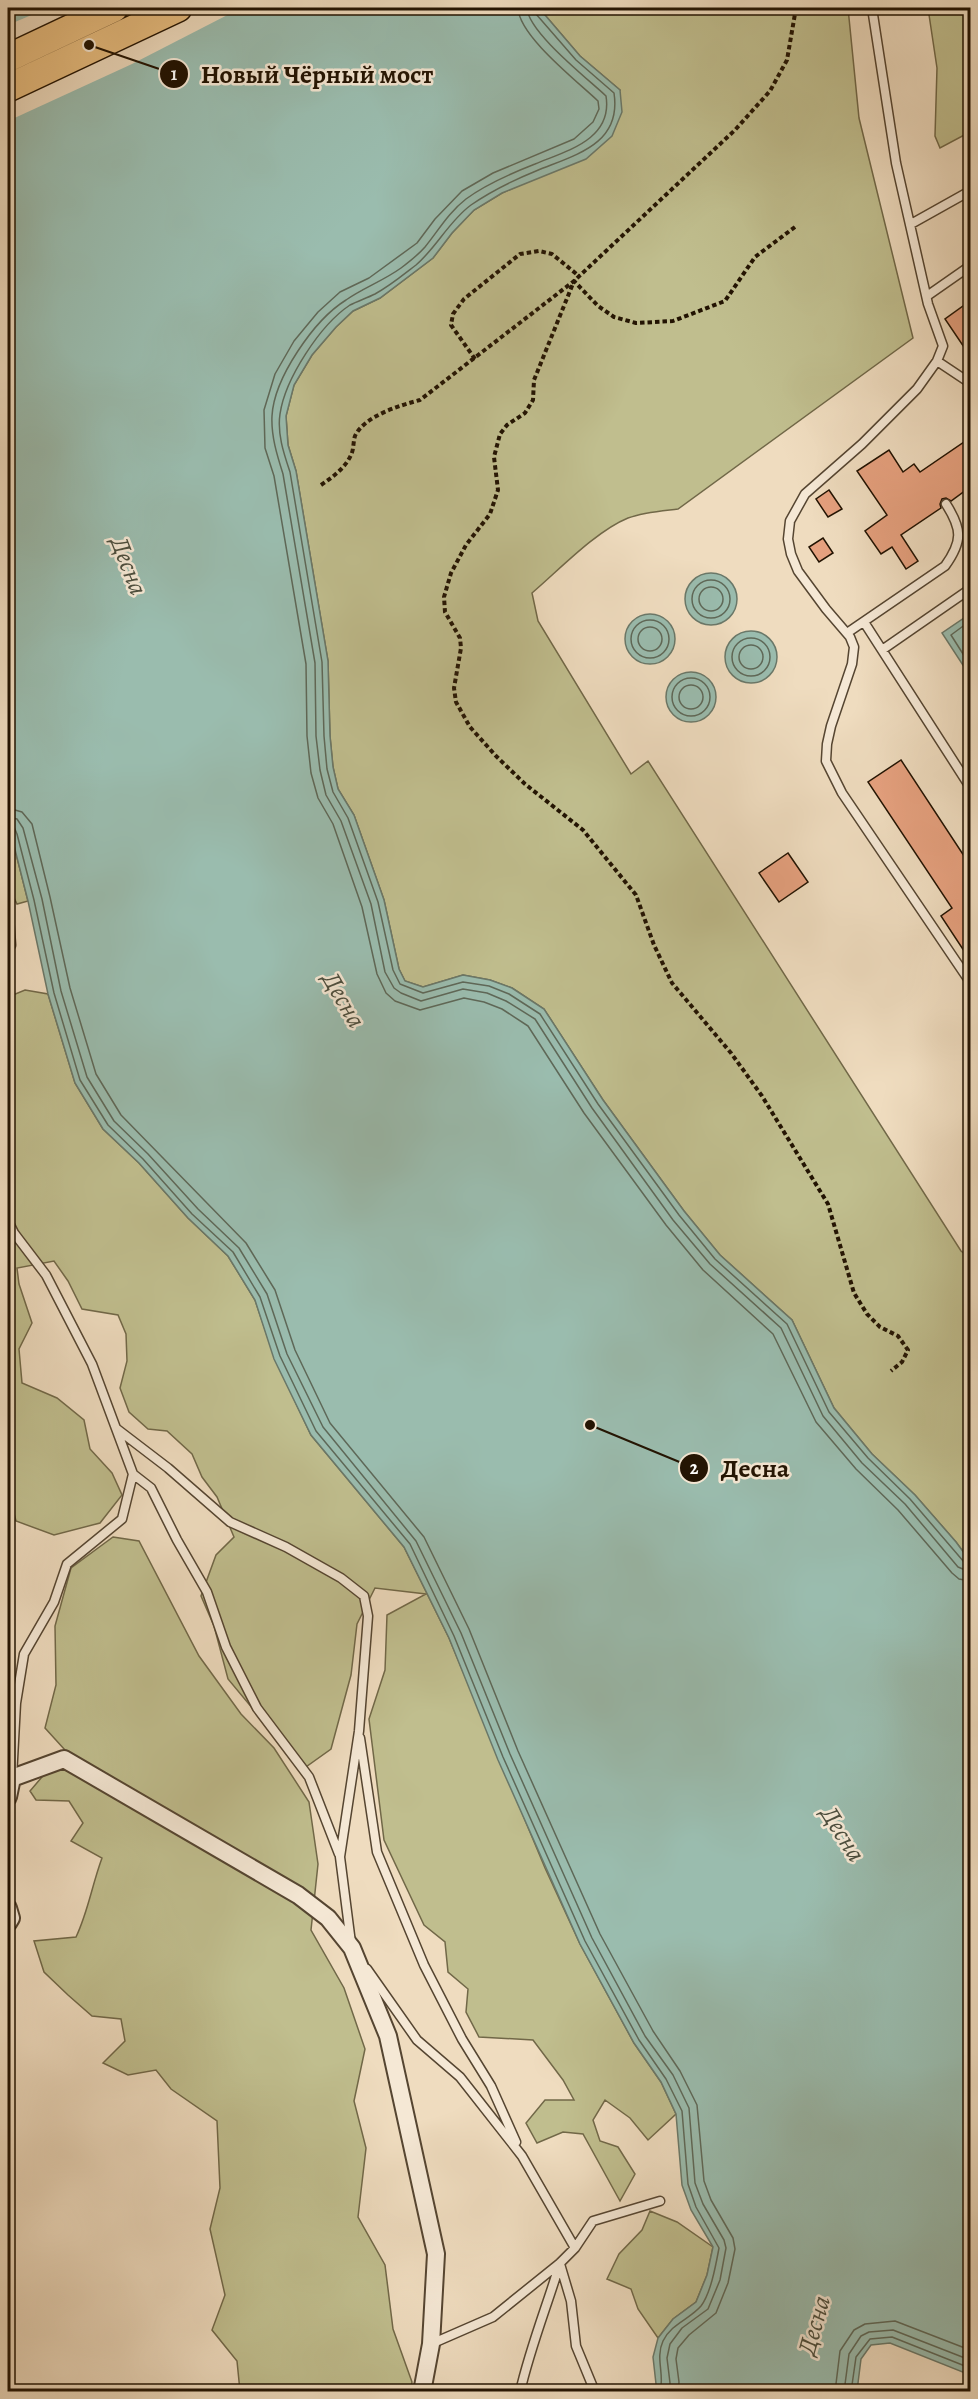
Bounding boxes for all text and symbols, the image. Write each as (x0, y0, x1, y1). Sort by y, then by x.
callout: Новый Чёрный мост (159, 52, 445, 96)
text: Новый Чёрный мост (201, 57, 433, 92)
text: 1 (171, 62, 178, 86)
water label: Десна (101, 530, 156, 600)
water label: Десна (313, 964, 374, 1035)
callout: Десна (679, 1446, 801, 1490)
text: Десна (721, 1451, 790, 1486)
text: 2 (690, 1456, 699, 1480)
water label: Десна (811, 1798, 874, 1869)
water label: Десна (788, 2292, 839, 2360)

